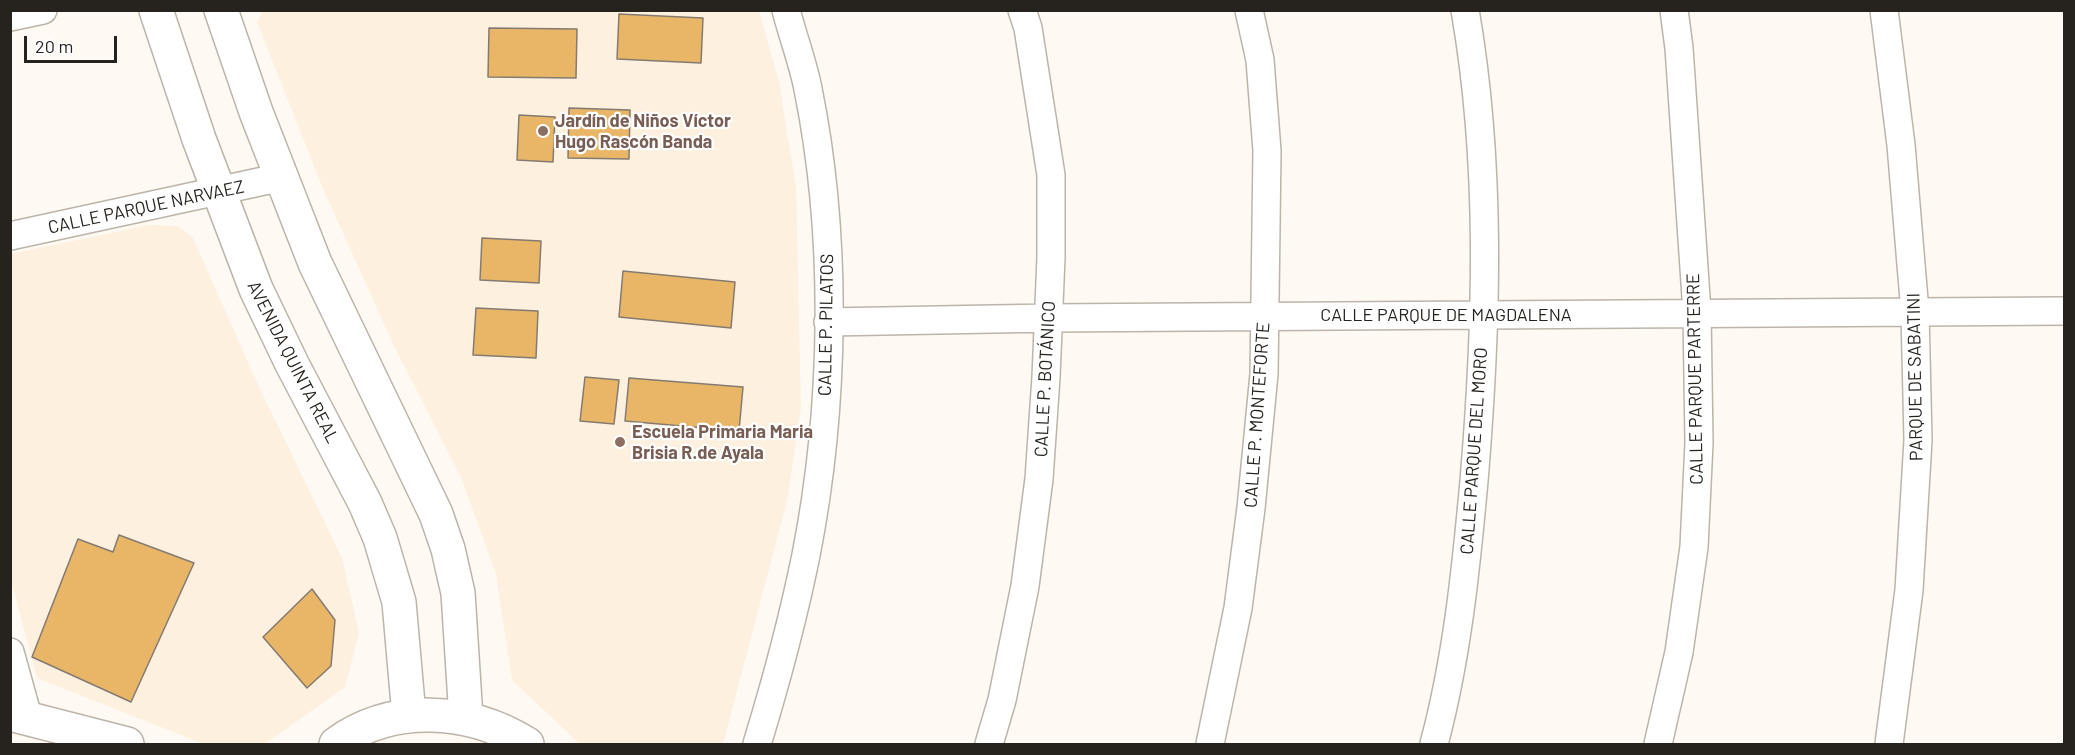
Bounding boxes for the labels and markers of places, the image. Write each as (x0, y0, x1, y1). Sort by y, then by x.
place label: Jardín de Niños Víctor Hugo Rascón Banda (555, 110, 731, 152)
marker: Jardín de Niños Víctor Hugo Rascón Banda (536, 124, 550, 138)
place label: Escuela Primaria Maria Brisia R.de Ayala (632, 421, 813, 464)
marker: Escuela Primaria Maria Brisia R.de Ayala (613, 435, 627, 449)

